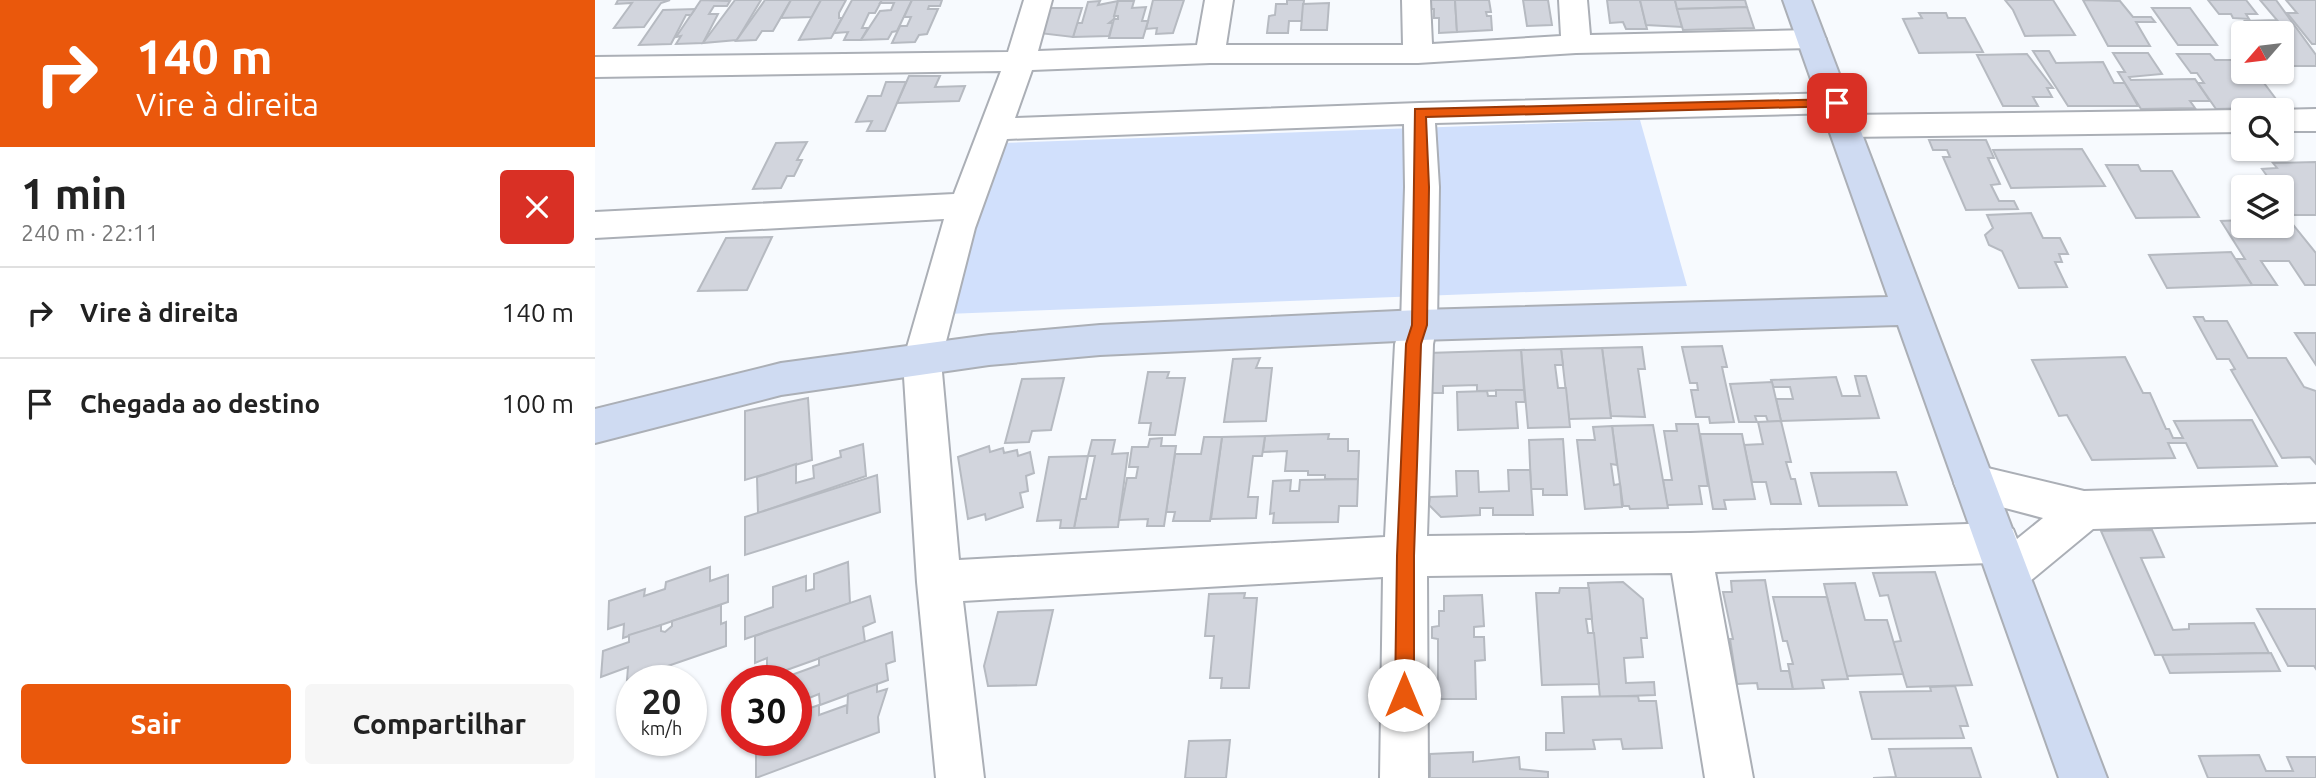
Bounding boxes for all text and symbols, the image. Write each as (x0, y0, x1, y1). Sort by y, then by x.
north arrow (2231, 21, 2294, 84)
map controls (2231, 21, 2294, 238)
icon: right (21, 28, 112, 119)
text: 140 m (136, 28, 273, 83)
pin (1807, 73, 1867, 133)
icon: arrive (1818, 84, 1856, 122)
text: Vire à direita (136, 86, 319, 122)
button: search (2231, 98, 2294, 161)
text: 1 min (21, 170, 127, 217)
button: close (500, 170, 574, 244)
button: layers (2231, 175, 2294, 238)
text: 240 m · 22:11 (21, 220, 159, 245)
icon: right (21, 294, 59, 332)
text: Vire à direita (80, 298, 239, 327)
text: 140 m (502, 298, 574, 327)
icon: arrive (21, 385, 59, 423)
text: Chegada ao destino (80, 389, 320, 418)
text: 100 m (502, 389, 574, 418)
position arrow (1367, 658, 1441, 732)
speed limit sign: 30 (721, 665, 812, 756)
text: 20 (642, 681, 681, 721)
button: Sair (21, 684, 291, 764)
button: Compartilhar (305, 684, 574, 764)
text: km/h (641, 718, 682, 738)

